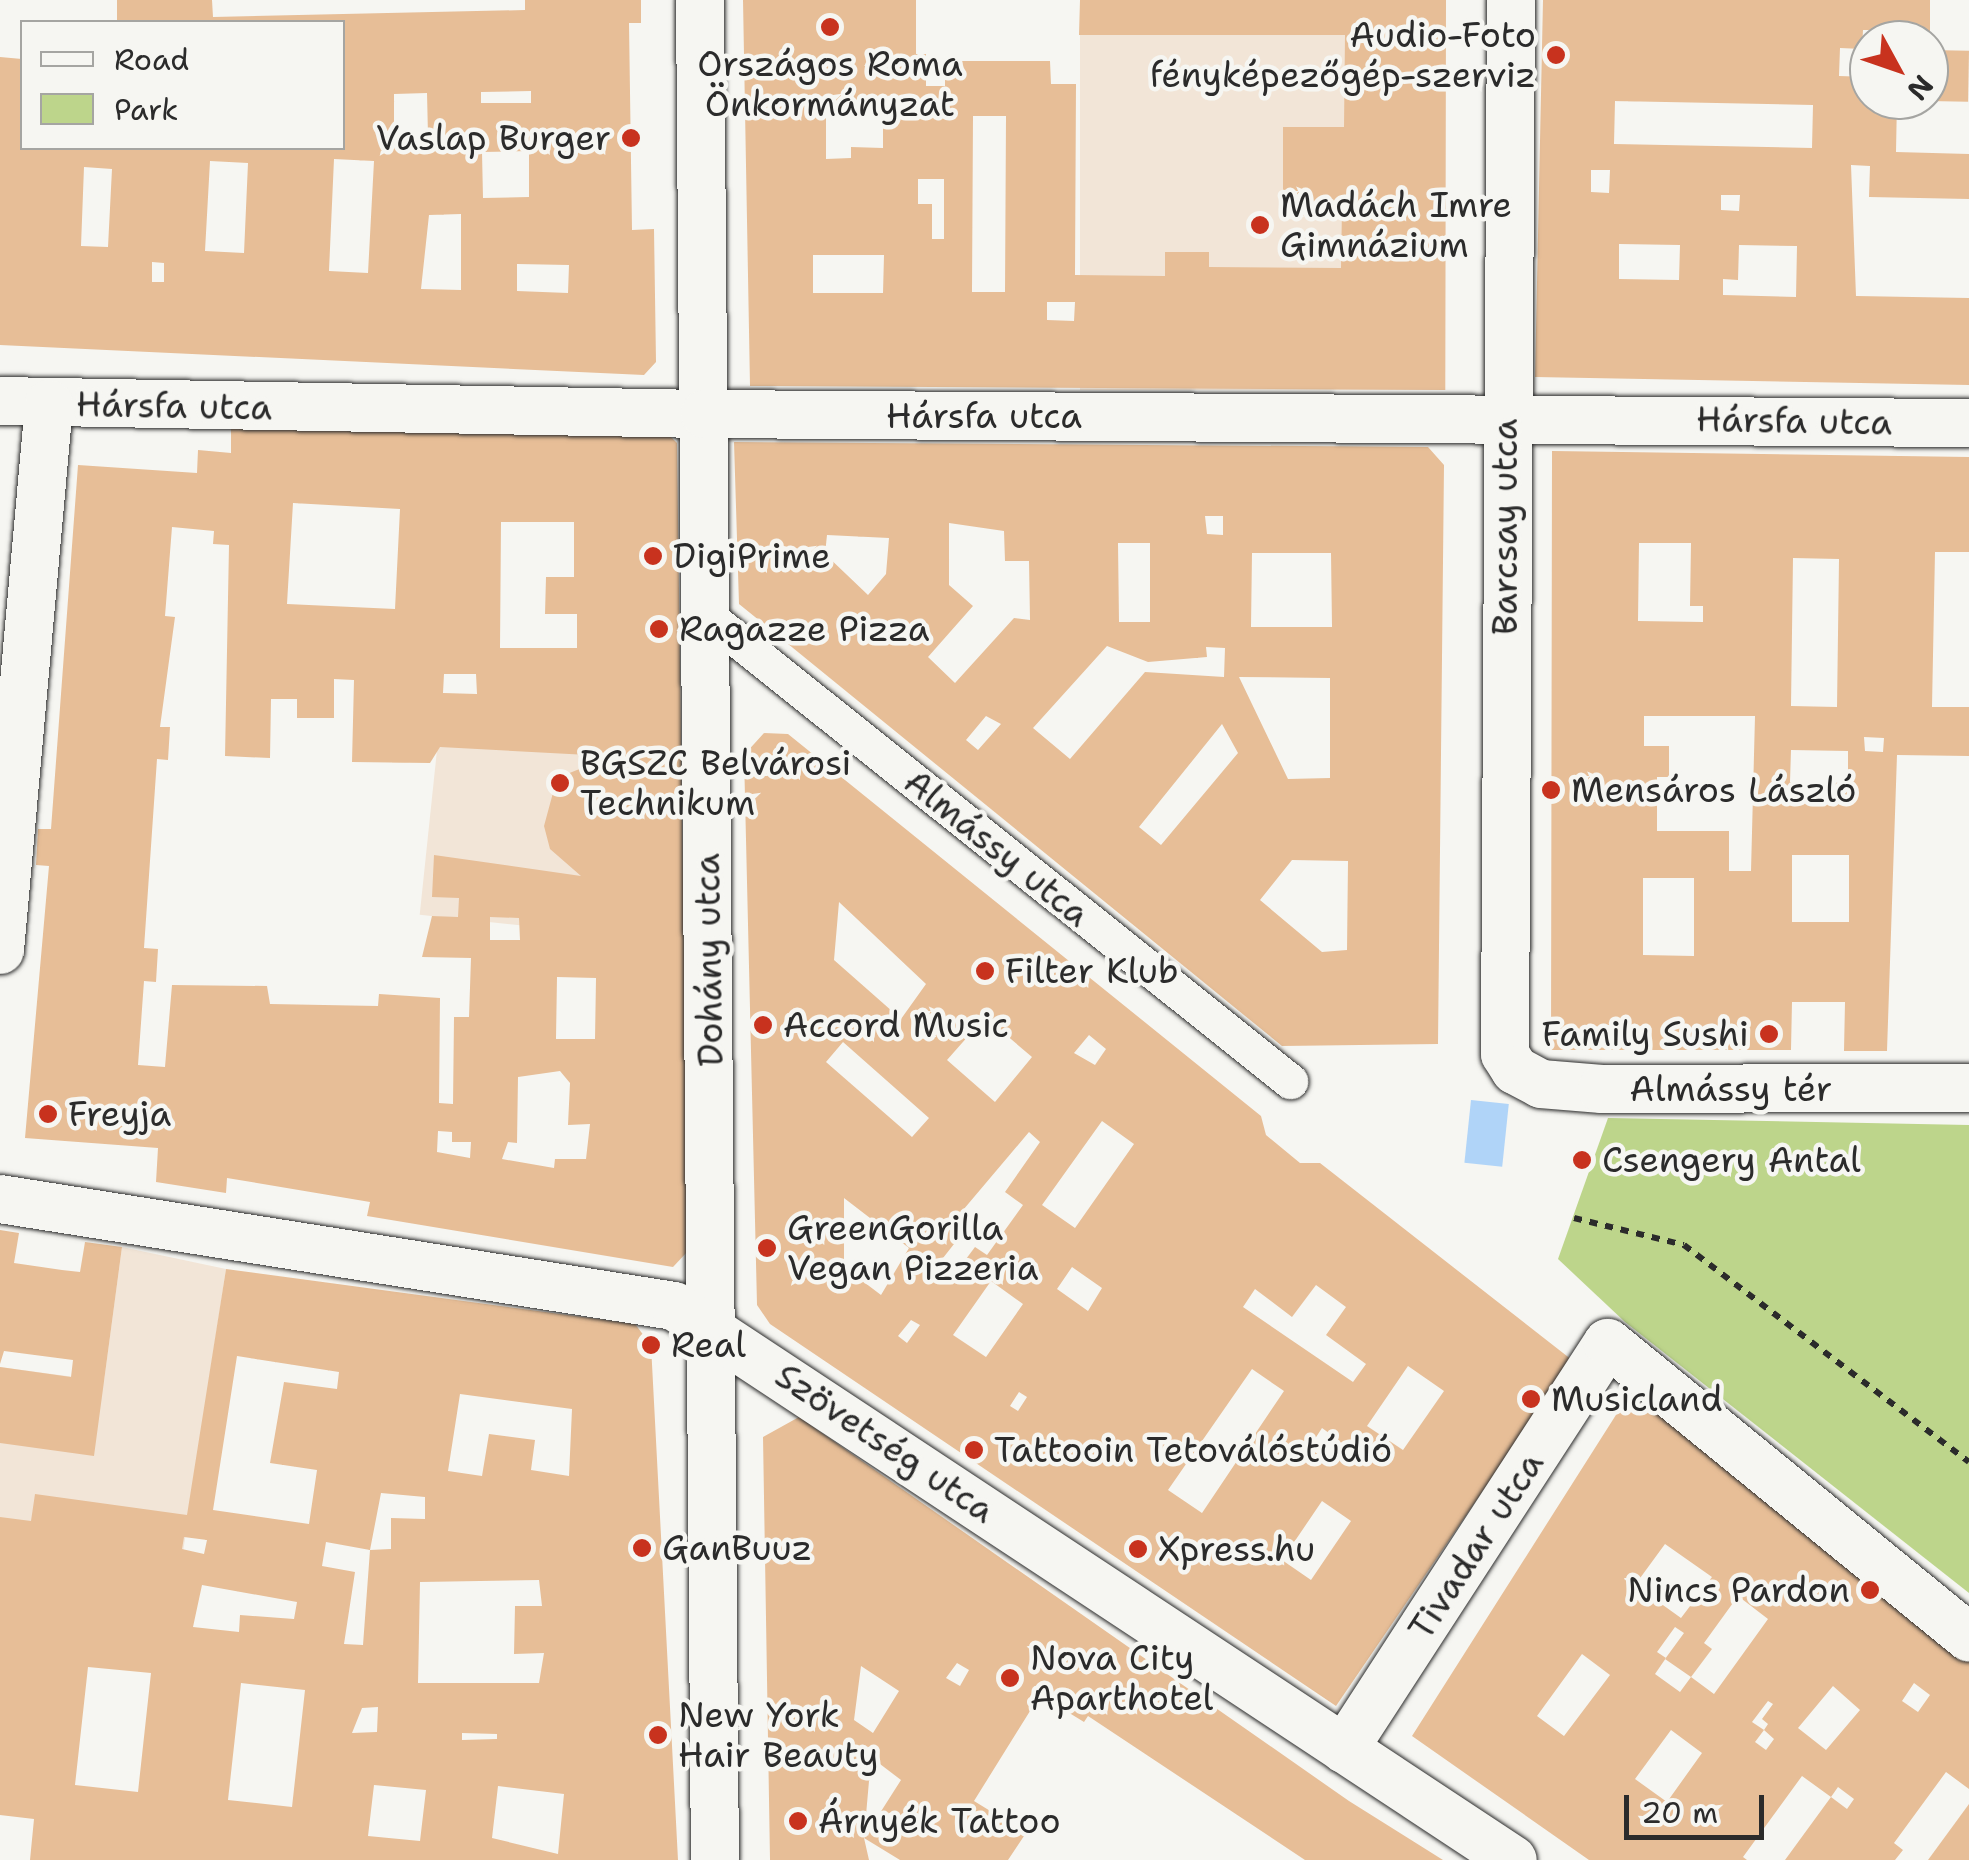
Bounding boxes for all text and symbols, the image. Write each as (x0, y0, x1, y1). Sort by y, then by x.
place label: Audio-Foto fényképezőgép-szerviz (1150, 14, 1536, 96)
marker: Országos Roma Önkormányzat (819, 16, 841, 38)
legend (20, 20, 345, 150)
north arrow (1849, 20, 1949, 120)
text: Road (114, 39, 189, 80)
place label: Országos Roma Önkormányzat (697, 43, 963, 125)
marker: Audio-Foto fényképezőgép-szerviz (1545, 44, 1567, 66)
text: N (1899, 67, 1942, 109)
text: Park (114, 89, 178, 130)
place label: Vaslap Burger (376, 117, 611, 159)
marker: Vaslap Burger (620, 127, 642, 149)
place label: Madách Imre Gimnázium (1280, 184, 1512, 266)
marker: Madách Imre Gimnázium (1249, 214, 1271, 236)
street label: Hársfa utca (76, 383, 272, 429)
street label: Hársfa utca (886, 395, 1082, 437)
street label: Hársfa utca (1696, 398, 1892, 444)
street label: Barcsay utca (1484, 419, 1526, 635)
place label: DigiPrime (673, 535, 831, 577)
marker: DigiPrime (642, 545, 664, 567)
place label: Ragazze Pizza (679, 608, 929, 650)
marker: Ragazze Pizza (648, 618, 670, 640)
place label: BGSZC Belvárosi Technikum (580, 742, 851, 824)
street label: Almássy utca (896, 761, 1098, 935)
place label: Mensáros László (1571, 769, 1857, 811)
marker: BGSZC Belvárosi Technikum (549, 772, 571, 794)
marker: Mensáros László (1540, 779, 1562, 801)
street label: Dohány utca (686, 853, 732, 1067)
place label: Filter Klub (1005, 950, 1179, 992)
marker: Filter Klub (974, 960, 996, 982)
place label: Accord Music (783, 1004, 1009, 1046)
place label: Family Sushi (1541, 1013, 1749, 1055)
marker: Accord Music (752, 1014, 774, 1036)
marker: Family Sushi (1758, 1023, 1780, 1045)
street label: Almássy tér (1630, 1068, 1832, 1110)
place label: Freyja (68, 1093, 171, 1135)
marker: Freyja (37, 1103, 59, 1125)
place label: Csengery Antal (1602, 1139, 1861, 1181)
marker: Csengery Antal (1571, 1149, 1593, 1171)
place label: GreenGorilla Vegan Pizzeria (787, 1207, 1038, 1289)
marker: GreenGorilla Vegan Pizzeria (756, 1237, 778, 1259)
place label: Real (671, 1324, 746, 1366)
marker: Real (640, 1334, 662, 1356)
street label: Szövetség utca (768, 1354, 1002, 1532)
place label: Musicland (1551, 1378, 1723, 1420)
marker: Musicland (1520, 1388, 1542, 1410)
place label: Tattooin Tetoválóstúdió (994, 1429, 1392, 1471)
marker: Tattooin Tetoválóstúdió (963, 1439, 985, 1461)
street label: Tivadar utca (1400, 1444, 1552, 1648)
place label: GanBuuz (662, 1527, 812, 1569)
place label: Xpress.hu (1158, 1528, 1315, 1570)
marker: GanBuuz (631, 1537, 653, 1559)
marker: Xpress.hu (1127, 1538, 1149, 1560)
place label: Nincs Pardon (1627, 1569, 1850, 1611)
marker: Nincs Pardon (1859, 1579, 1881, 1601)
place label: Nova City Aparthotel (1030, 1637, 1213, 1719)
marker: Nova City Aparthotel (999, 1667, 1021, 1689)
place label: New York Hair Beauty (678, 1694, 879, 1776)
marker: New York Hair Beauty (647, 1724, 669, 1746)
scale bar (1629, 1775, 1769, 1837)
text: 20 m (1641, 1792, 1718, 1833)
place label: Árnyék Tattoo (818, 1800, 1061, 1842)
marker: Árnyék Tattoo (787, 1810, 809, 1832)

